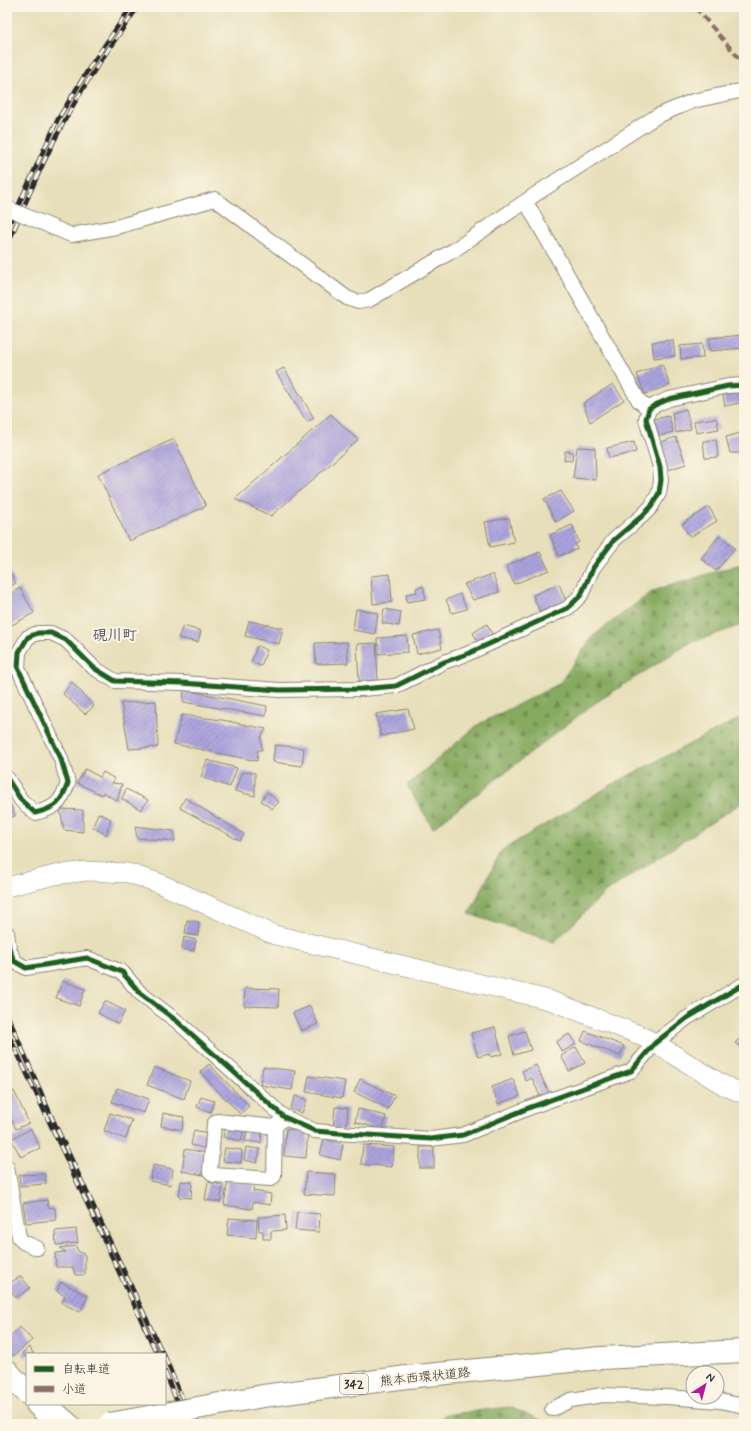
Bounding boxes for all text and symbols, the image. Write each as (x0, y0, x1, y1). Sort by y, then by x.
district label: 硯川町 (92, 626, 138, 646)
legend (26, 1353, 166, 1405)
text: 自転車道 (62, 1362, 110, 1378)
street label: 熊本西環状道路 (379, 1364, 471, 1391)
north arrow (685, 1365, 725, 1405)
text: N (703, 1370, 717, 1386)
road number: 342 (340, 1374, 368, 1394)
text: 小道 (62, 1382, 86, 1398)

